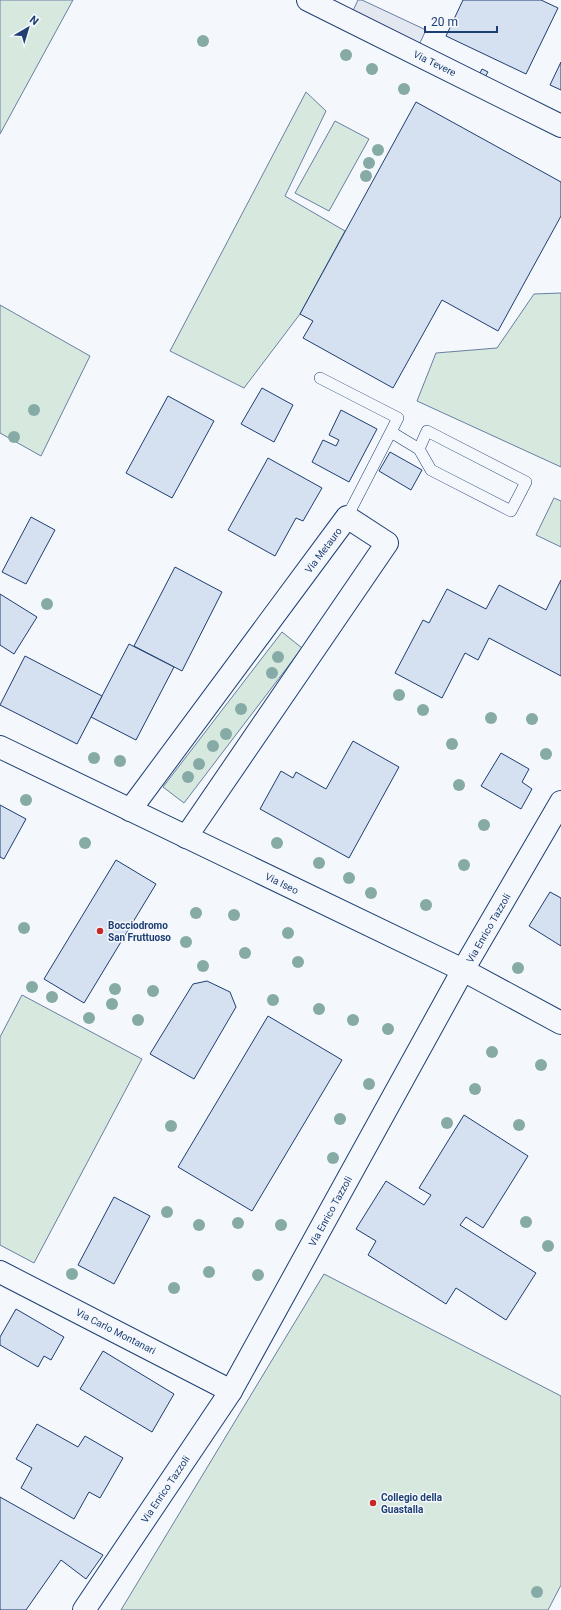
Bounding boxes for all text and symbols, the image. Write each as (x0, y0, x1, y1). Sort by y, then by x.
north arrow (8, 8, 48, 48)
scale bar (425, 8, 497, 34)
text: N (27, 13, 41, 28)
text: 20 m (431, 15, 458, 29)
street label: Via Tevere (412, 48, 458, 78)
street label: Via Metauro (303, 525, 344, 575)
street label: Via Iseo (263, 871, 300, 896)
street label: Via Enrico Tazzoli (464, 892, 513, 965)
place label: Bocciodromo San Fruttuoso (108, 920, 171, 943)
marker: Bocciodromo San Fruttuoso (95, 926, 105, 936)
street label: Via Enrico Tazzoli (307, 1174, 354, 1248)
street label: Via Carlo Montanari (74, 1307, 158, 1356)
street label: Via Enrico Tazzoli (139, 1454, 192, 1525)
place label: Collegio della Guastalla (381, 1492, 443, 1515)
marker: Collegio della Guastalla (368, 1498, 378, 1508)

